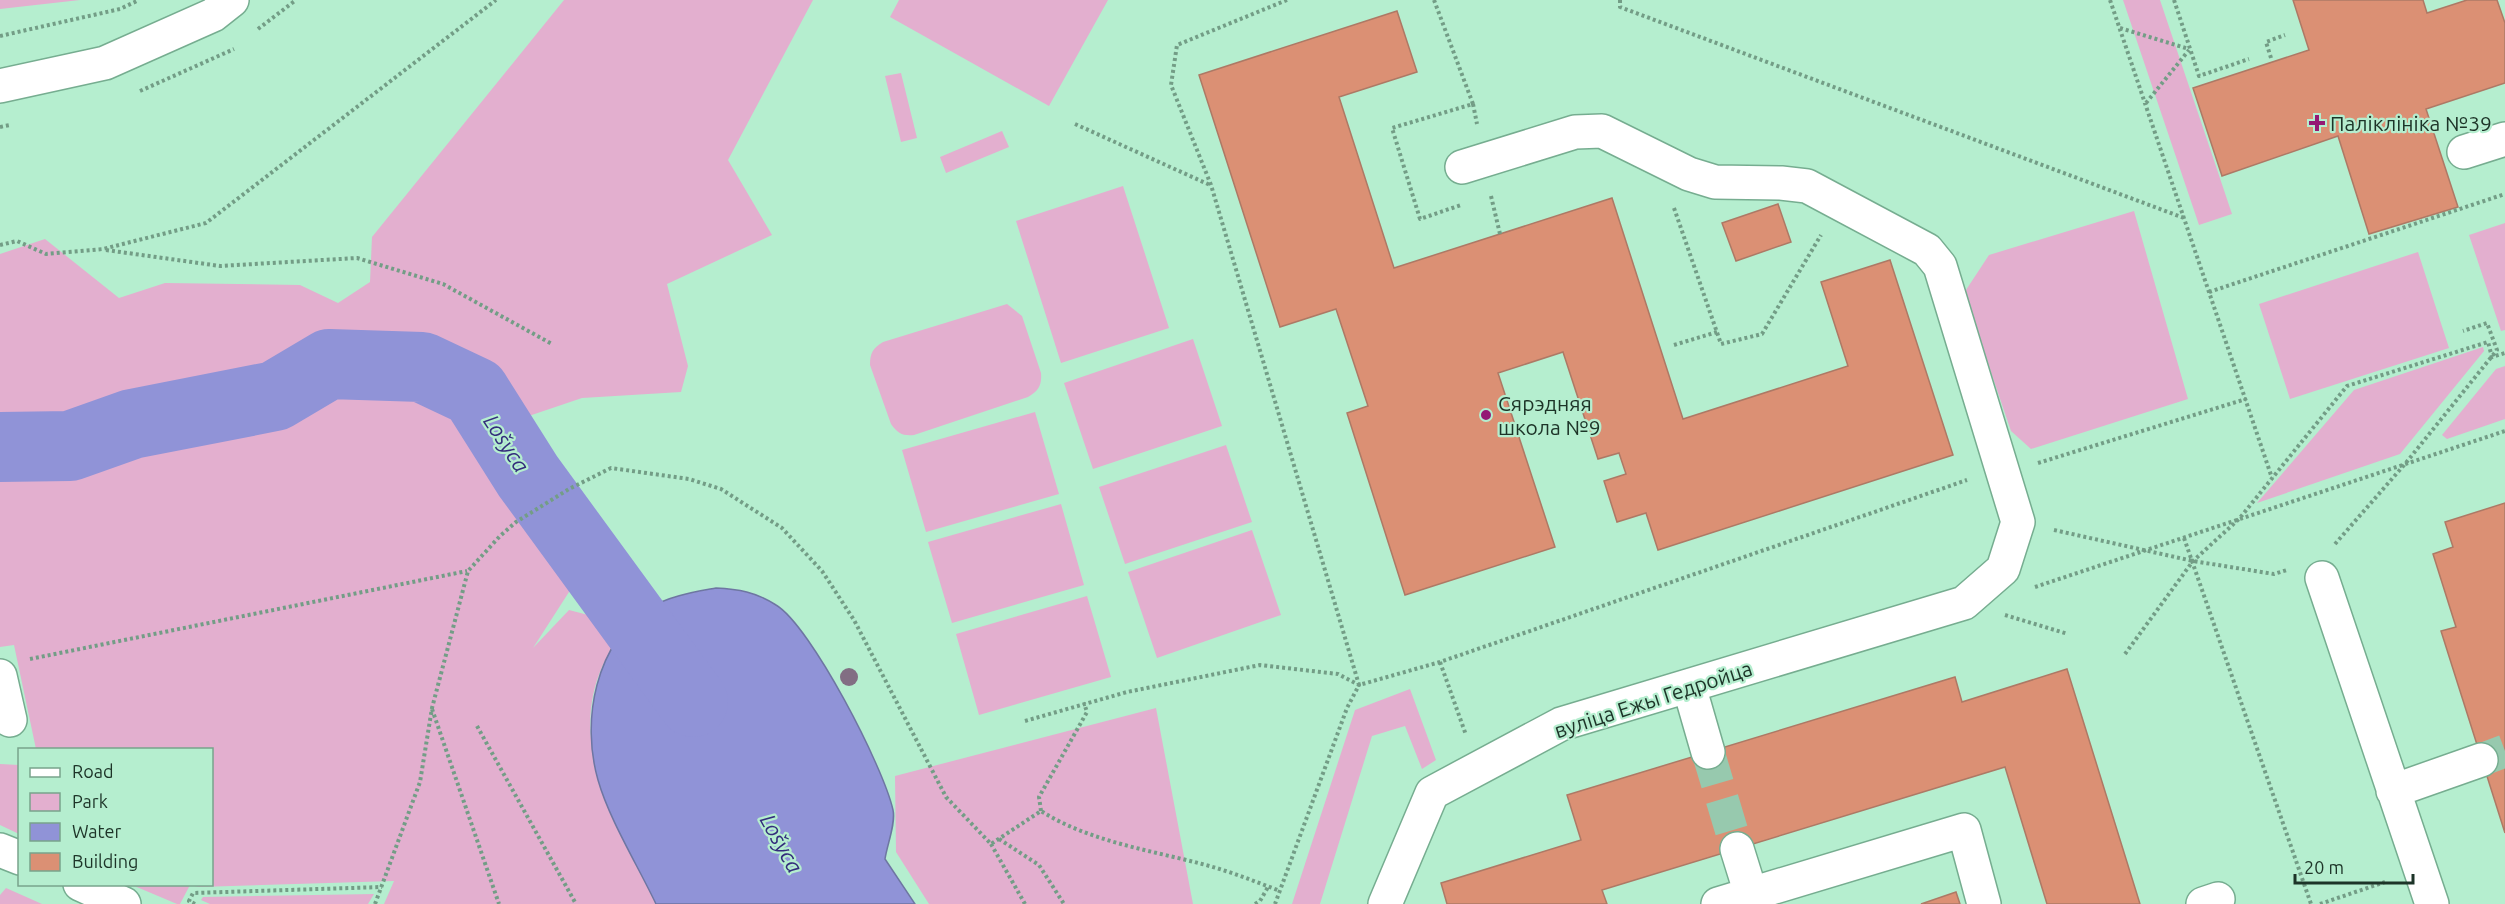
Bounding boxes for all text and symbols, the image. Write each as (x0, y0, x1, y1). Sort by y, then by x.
place label: Паліклініка №39 (2330, 111, 2492, 135)
marker: Паліклініка №39 (2308, 114, 2326, 132)
place label: Сярэдняя школа №9 (1498, 391, 1601, 439)
marker: Сярэдняя школа №9 (1479, 408, 1493, 422)
water label: Lošyca (479, 410, 535, 477)
street label: вуліца Ежы Гедройца (1551, 656, 1755, 742)
legend (18, 748, 213, 886)
text: Road (72, 761, 114, 781)
text: Park (72, 791, 108, 811)
water label: Lošyca (756, 809, 808, 877)
text: Water (72, 821, 122, 841)
scale bar (2295, 847, 2414, 885)
text: Building (72, 851, 138, 871)
text: 20 m (2304, 857, 2344, 877)

